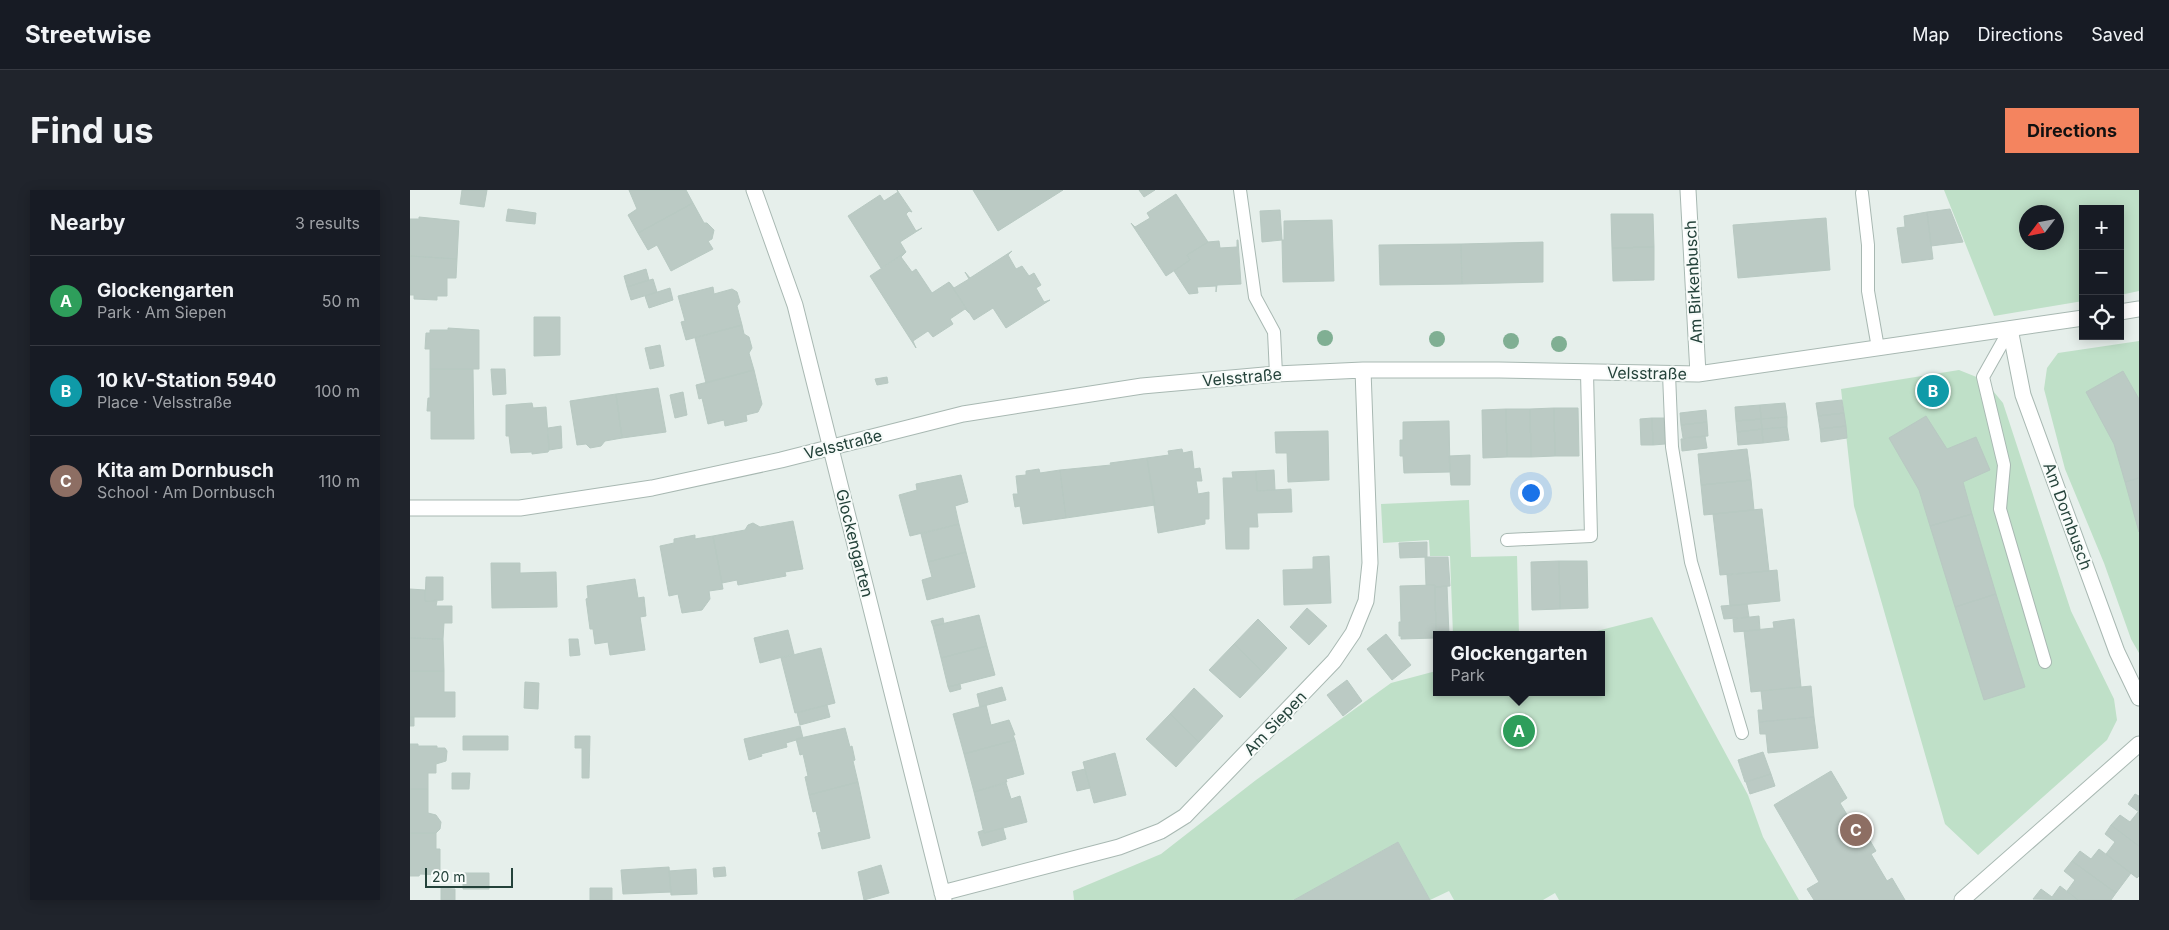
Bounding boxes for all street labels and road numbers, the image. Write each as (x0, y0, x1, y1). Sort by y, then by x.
street label: Am Birkenbusch (1680, 220, 1706, 344)
street label: Velsstraße (1607, 362, 1687, 384)
street label: Velsstraße (1201, 364, 1283, 390)
street label: Velsstraße (802, 425, 884, 463)
street label: Am Dornbusch (2039, 460, 2097, 572)
street label: Glockengarten (832, 487, 878, 599)
street label: Am Siepen (1239, 687, 1311, 759)

